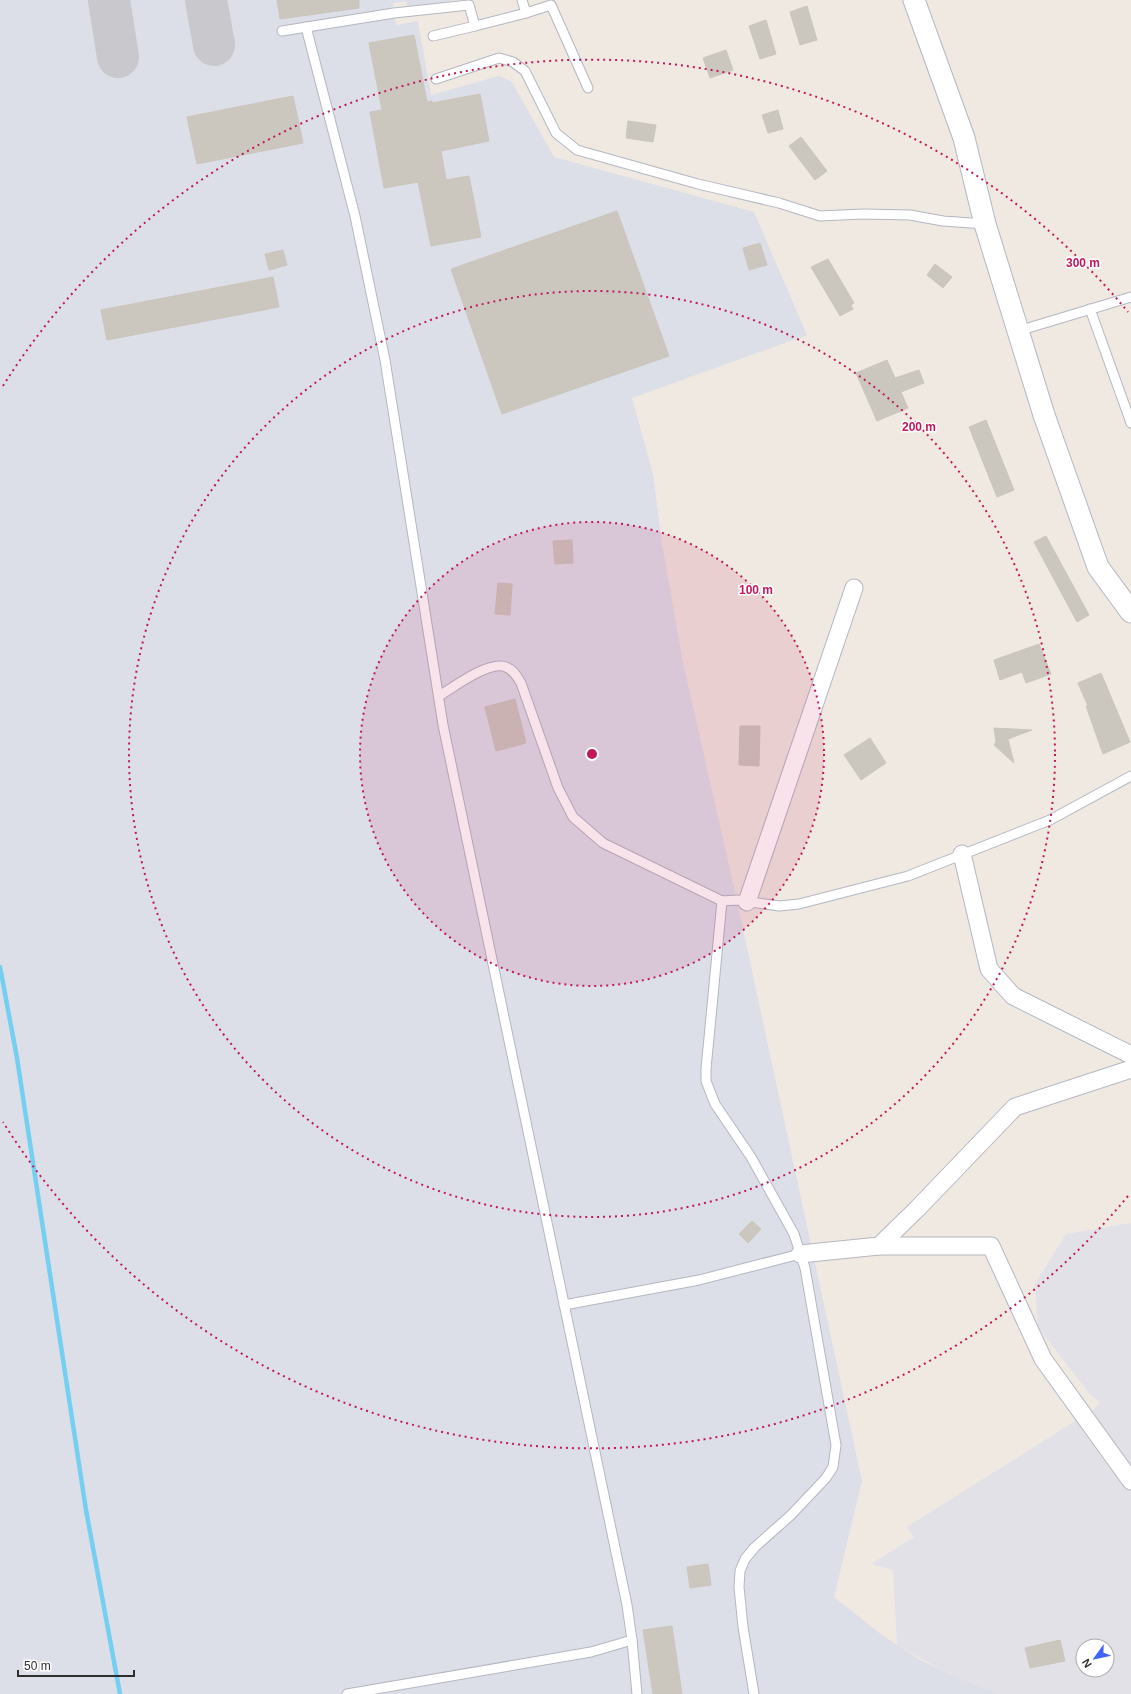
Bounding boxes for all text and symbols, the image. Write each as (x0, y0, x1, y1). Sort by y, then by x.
text: 300 m (1066, 256, 1100, 270)
text: 200 m (902, 420, 936, 434)
text: 100 m (739, 583, 773, 597)
centre of rings (585, 747, 599, 761)
north arrow (1075, 1638, 1115, 1678)
scale bar (18, 1652, 134, 1678)
text: N (1079, 1657, 1094, 1670)
text: 50 m (24, 1659, 51, 1673)

